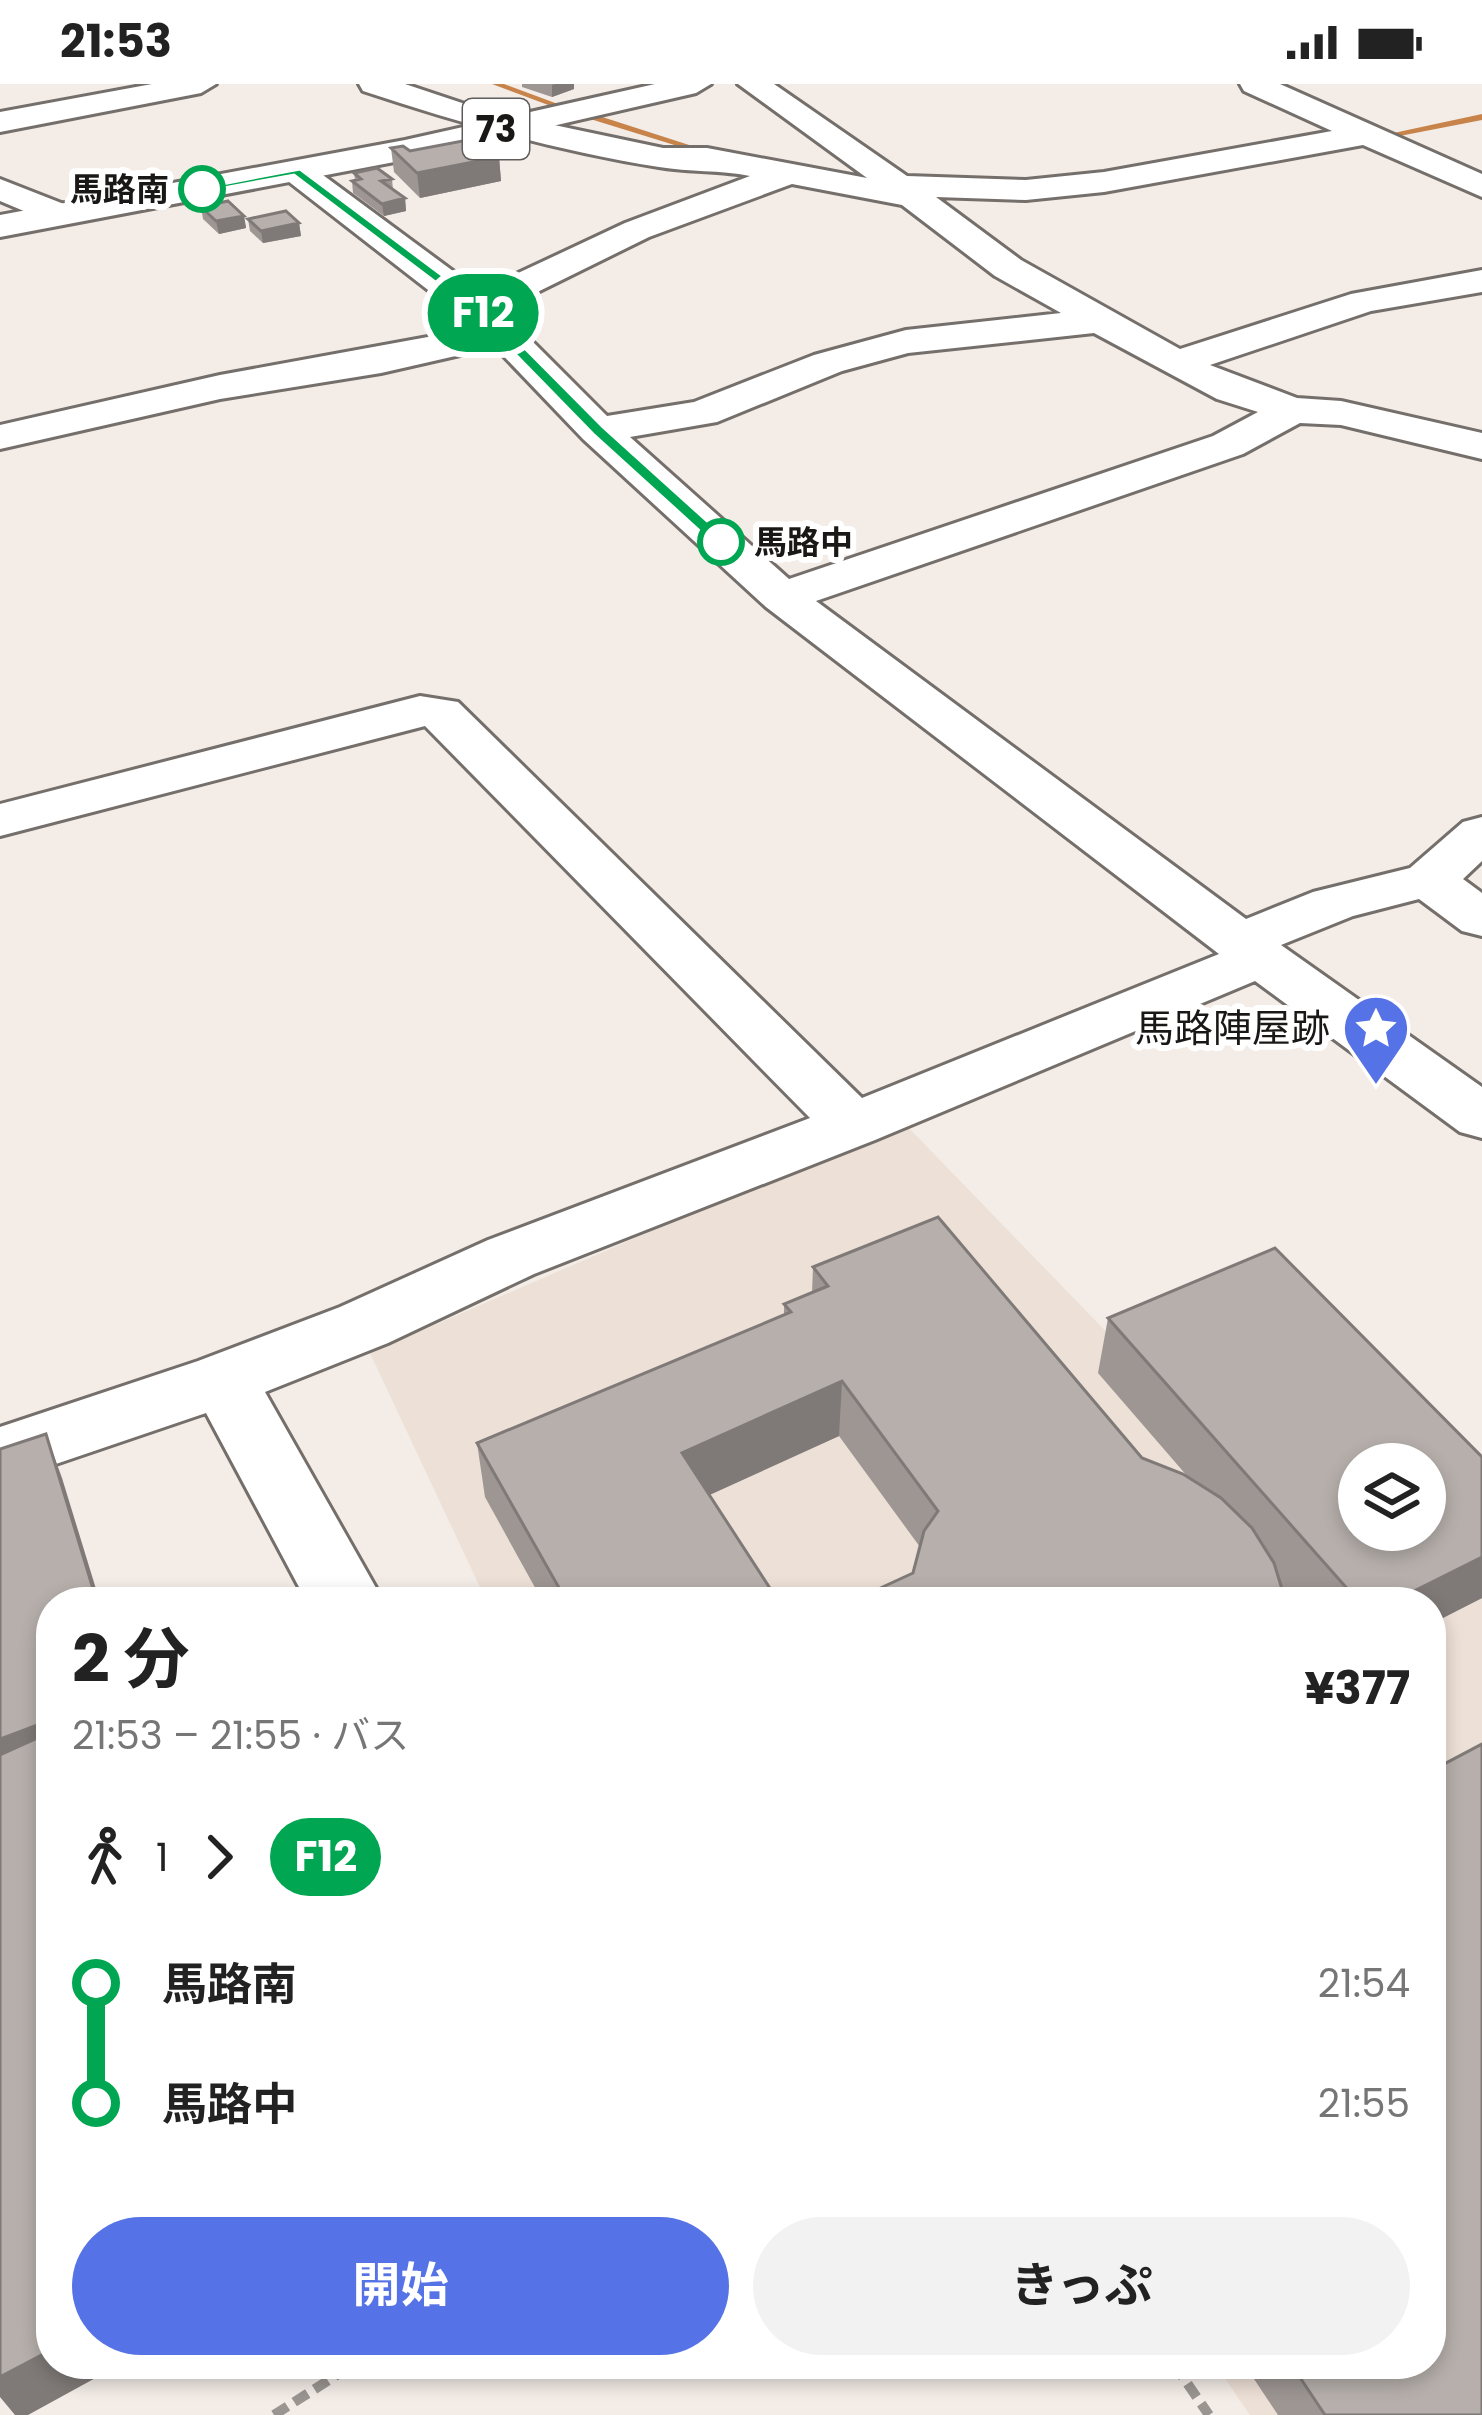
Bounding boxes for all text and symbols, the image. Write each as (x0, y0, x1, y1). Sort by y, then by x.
text: 21:53 (60, 10, 172, 73)
road number: 73 (463, 99, 529, 159)
place label: 馬路南 (70, 166, 169, 213)
marker: 馬路南 (180, 167, 224, 211)
line badge: F12 (414, 274, 552, 352)
text: F12 (452, 283, 514, 342)
place label: 馬路中 (754, 519, 853, 566)
marker: 馬路中 (699, 520, 743, 564)
place icon: 馬路陣屋跡 (1341, 993, 1411, 1087)
place label: 馬路陣屋跡 (1135, 1001, 1330, 1056)
map controls (1338, 1443, 1446, 1551)
button: layers (1338, 1443, 1446, 1551)
text: 2 分 (72, 1613, 190, 1705)
text: ¥377 (1304, 1657, 1410, 1720)
text: 21:53 – 21:55 · バス (72, 1708, 409, 1763)
icon: walk (72, 1824, 138, 1890)
icon: forward (186, 1824, 252, 1890)
text: F12 (294, 1827, 357, 1886)
text: 1 (156, 1830, 168, 1885)
text: 馬路南 (162, 1953, 297, 2016)
text: 21:54 (1318, 1956, 1410, 2011)
text: 馬路中 (162, 2073, 297, 2136)
text: 21:55 (1318, 2076, 1410, 2131)
button: 開始 (72, 2217, 729, 2355)
button: きっぷ (753, 2217, 1410, 2355)

